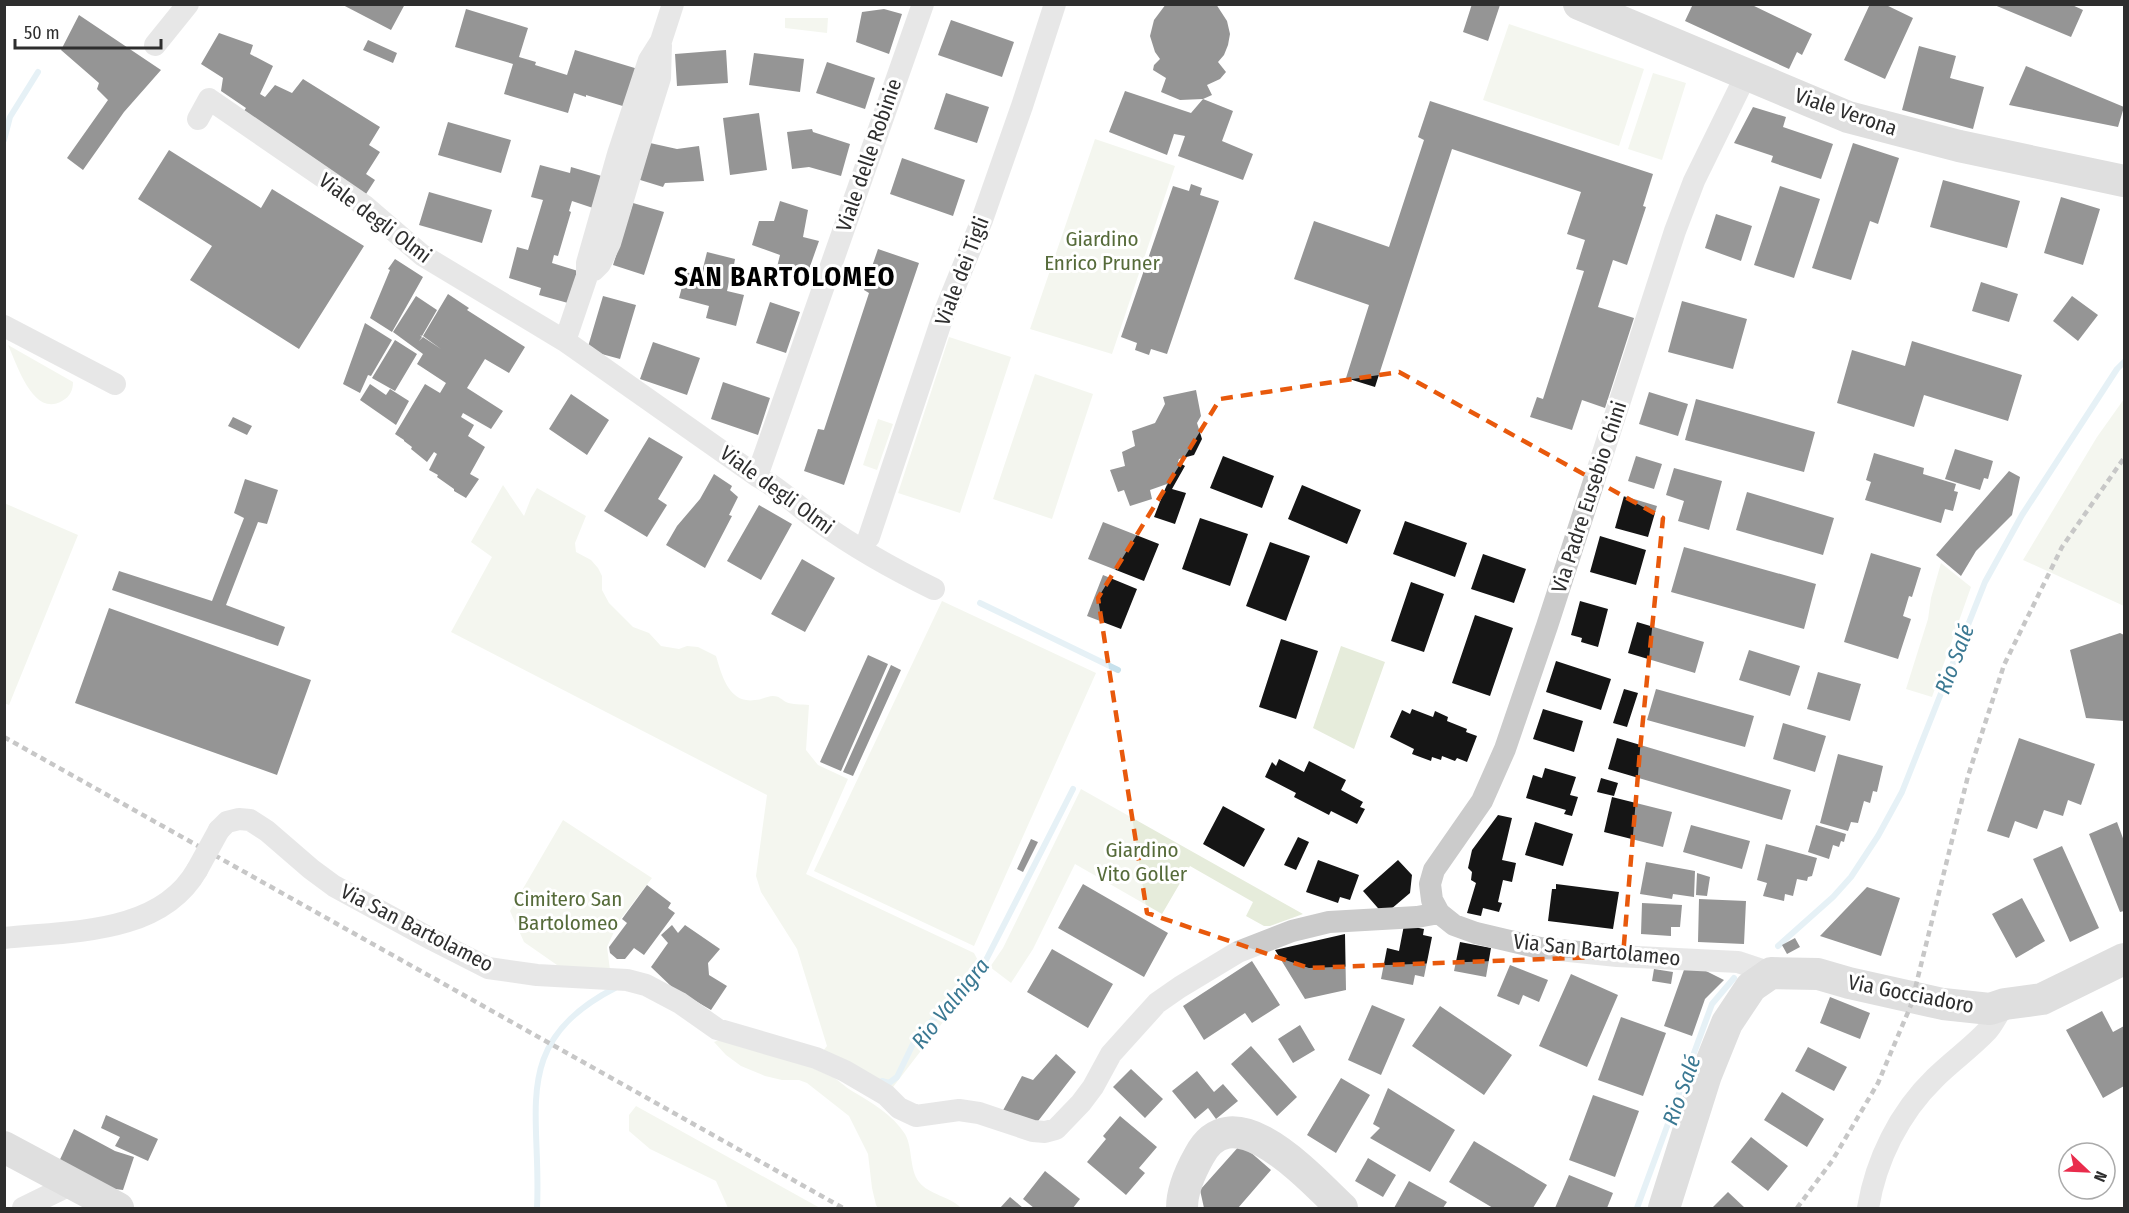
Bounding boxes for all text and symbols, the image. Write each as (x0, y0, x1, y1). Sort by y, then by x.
scale bar (15, 12, 160, 50)
text: 50 m (24, 22, 60, 44)
street label: Viale delle Robinie (831, 75, 907, 235)
street label: Viale Verona (1791, 82, 1901, 142)
street label: Viale degli Olmi (314, 167, 436, 269)
street label: Viale dei Tigli (929, 213, 995, 329)
park label: Giardino Enrico Pruner (1044, 226, 1160, 276)
district label: SAN BARTOLOMEO (674, 261, 896, 293)
street label: Via Padre Eusebio Chini (1546, 398, 1632, 596)
street label: Viale degli Olmi (715, 440, 839, 540)
water label: Rio Salé (1929, 621, 1980, 698)
park label: Giardino Vito Goller (1097, 837, 1188, 887)
street label: Via San Bartolameo (336, 878, 498, 978)
park label: Cimitero San Bartolomeo (514, 886, 622, 936)
street label: Via San Bartolameo (1512, 928, 1682, 972)
water label: Rio Valnigra (906, 953, 995, 1054)
street label: Via Gocciadoro (1846, 969, 1976, 1019)
water label: Rio Salé (1656, 1052, 1707, 1129)
north arrow (2057, 1141, 2117, 1201)
text: N (2090, 1169, 2111, 1185)

